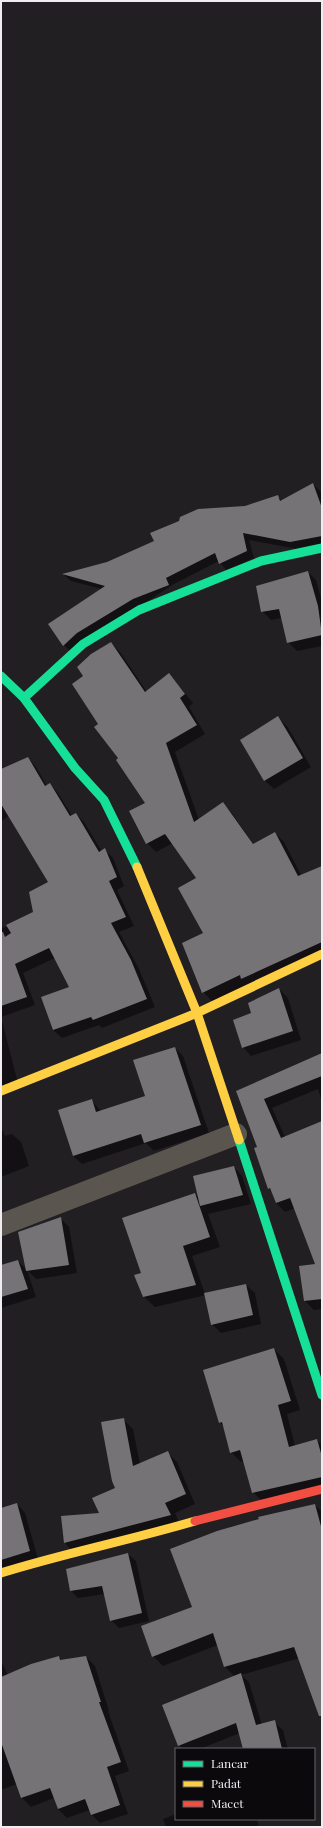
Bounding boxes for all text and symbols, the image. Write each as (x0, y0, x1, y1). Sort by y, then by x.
legend (175, 1748, 315, 1820)
text: Lancar (211, 1755, 249, 1771)
text: Padat (211, 1775, 242, 1791)
text: Macet (211, 1795, 244, 1811)

